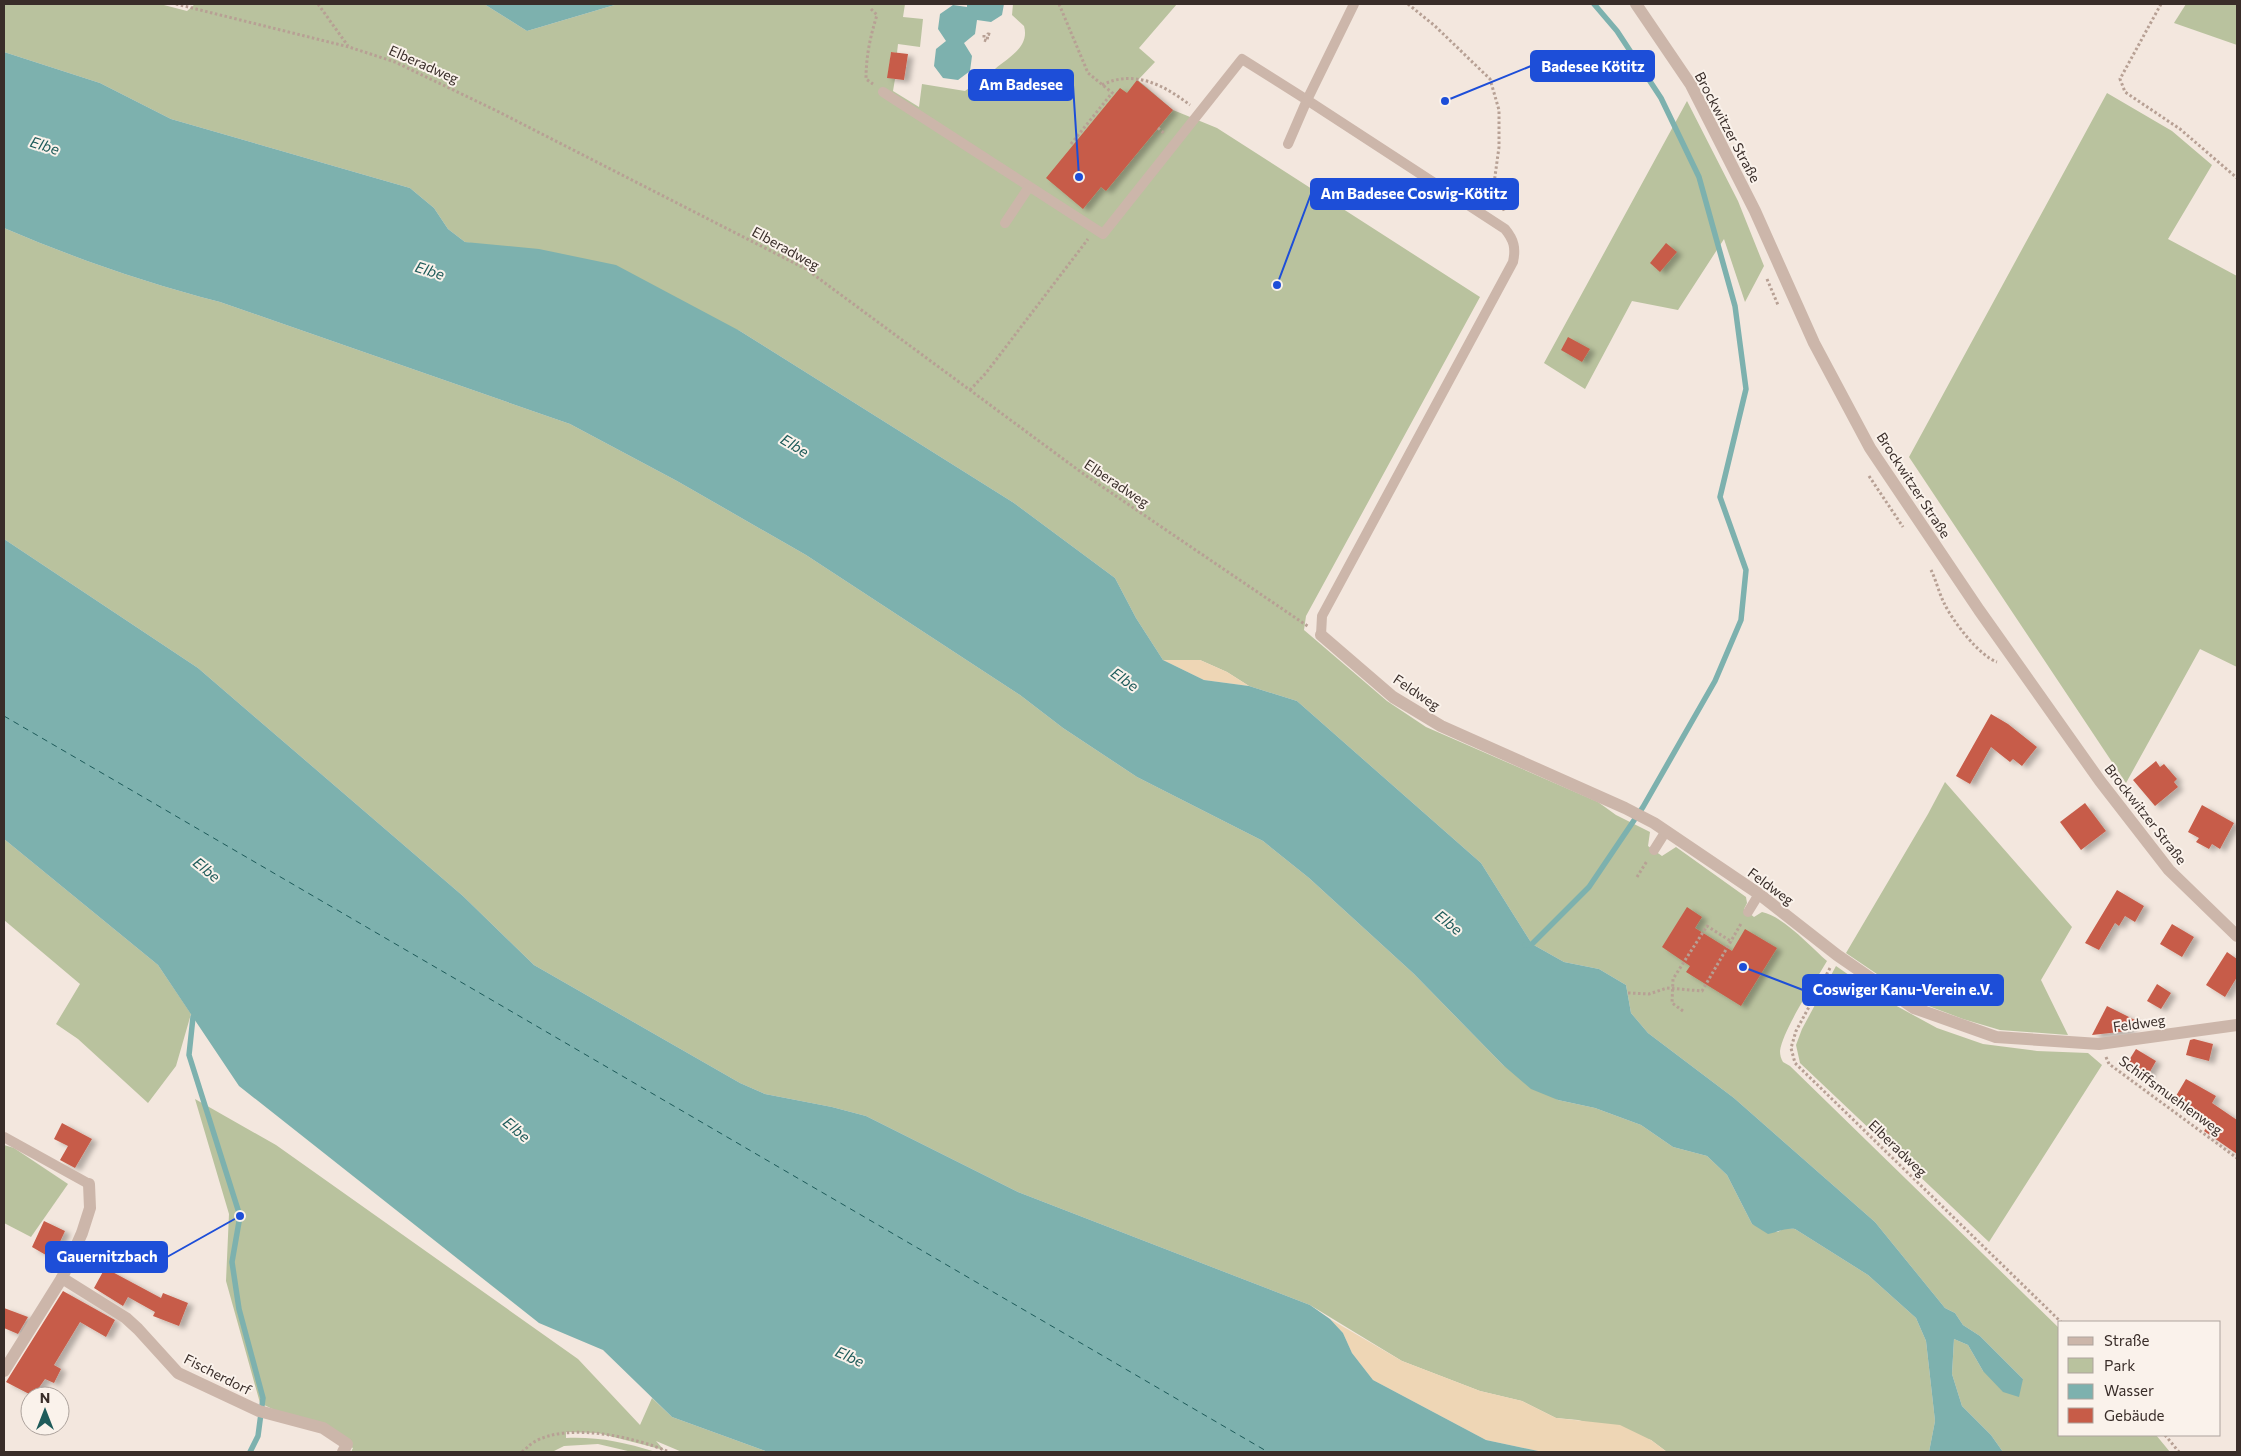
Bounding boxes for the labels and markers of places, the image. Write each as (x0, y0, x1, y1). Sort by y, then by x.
callout: Badesee Kötitz (1531, 51, 1654, 81)
callout: Am Badesee (969, 70, 1073, 100)
callout: Am Badesee Coswig-Kötitz (1311, 179, 1518, 209)
callout: Coswiger Kanu-Verein e.V. (1803, 975, 2003, 1005)
callout: Gauernitzbach (46, 1242, 167, 1272)

